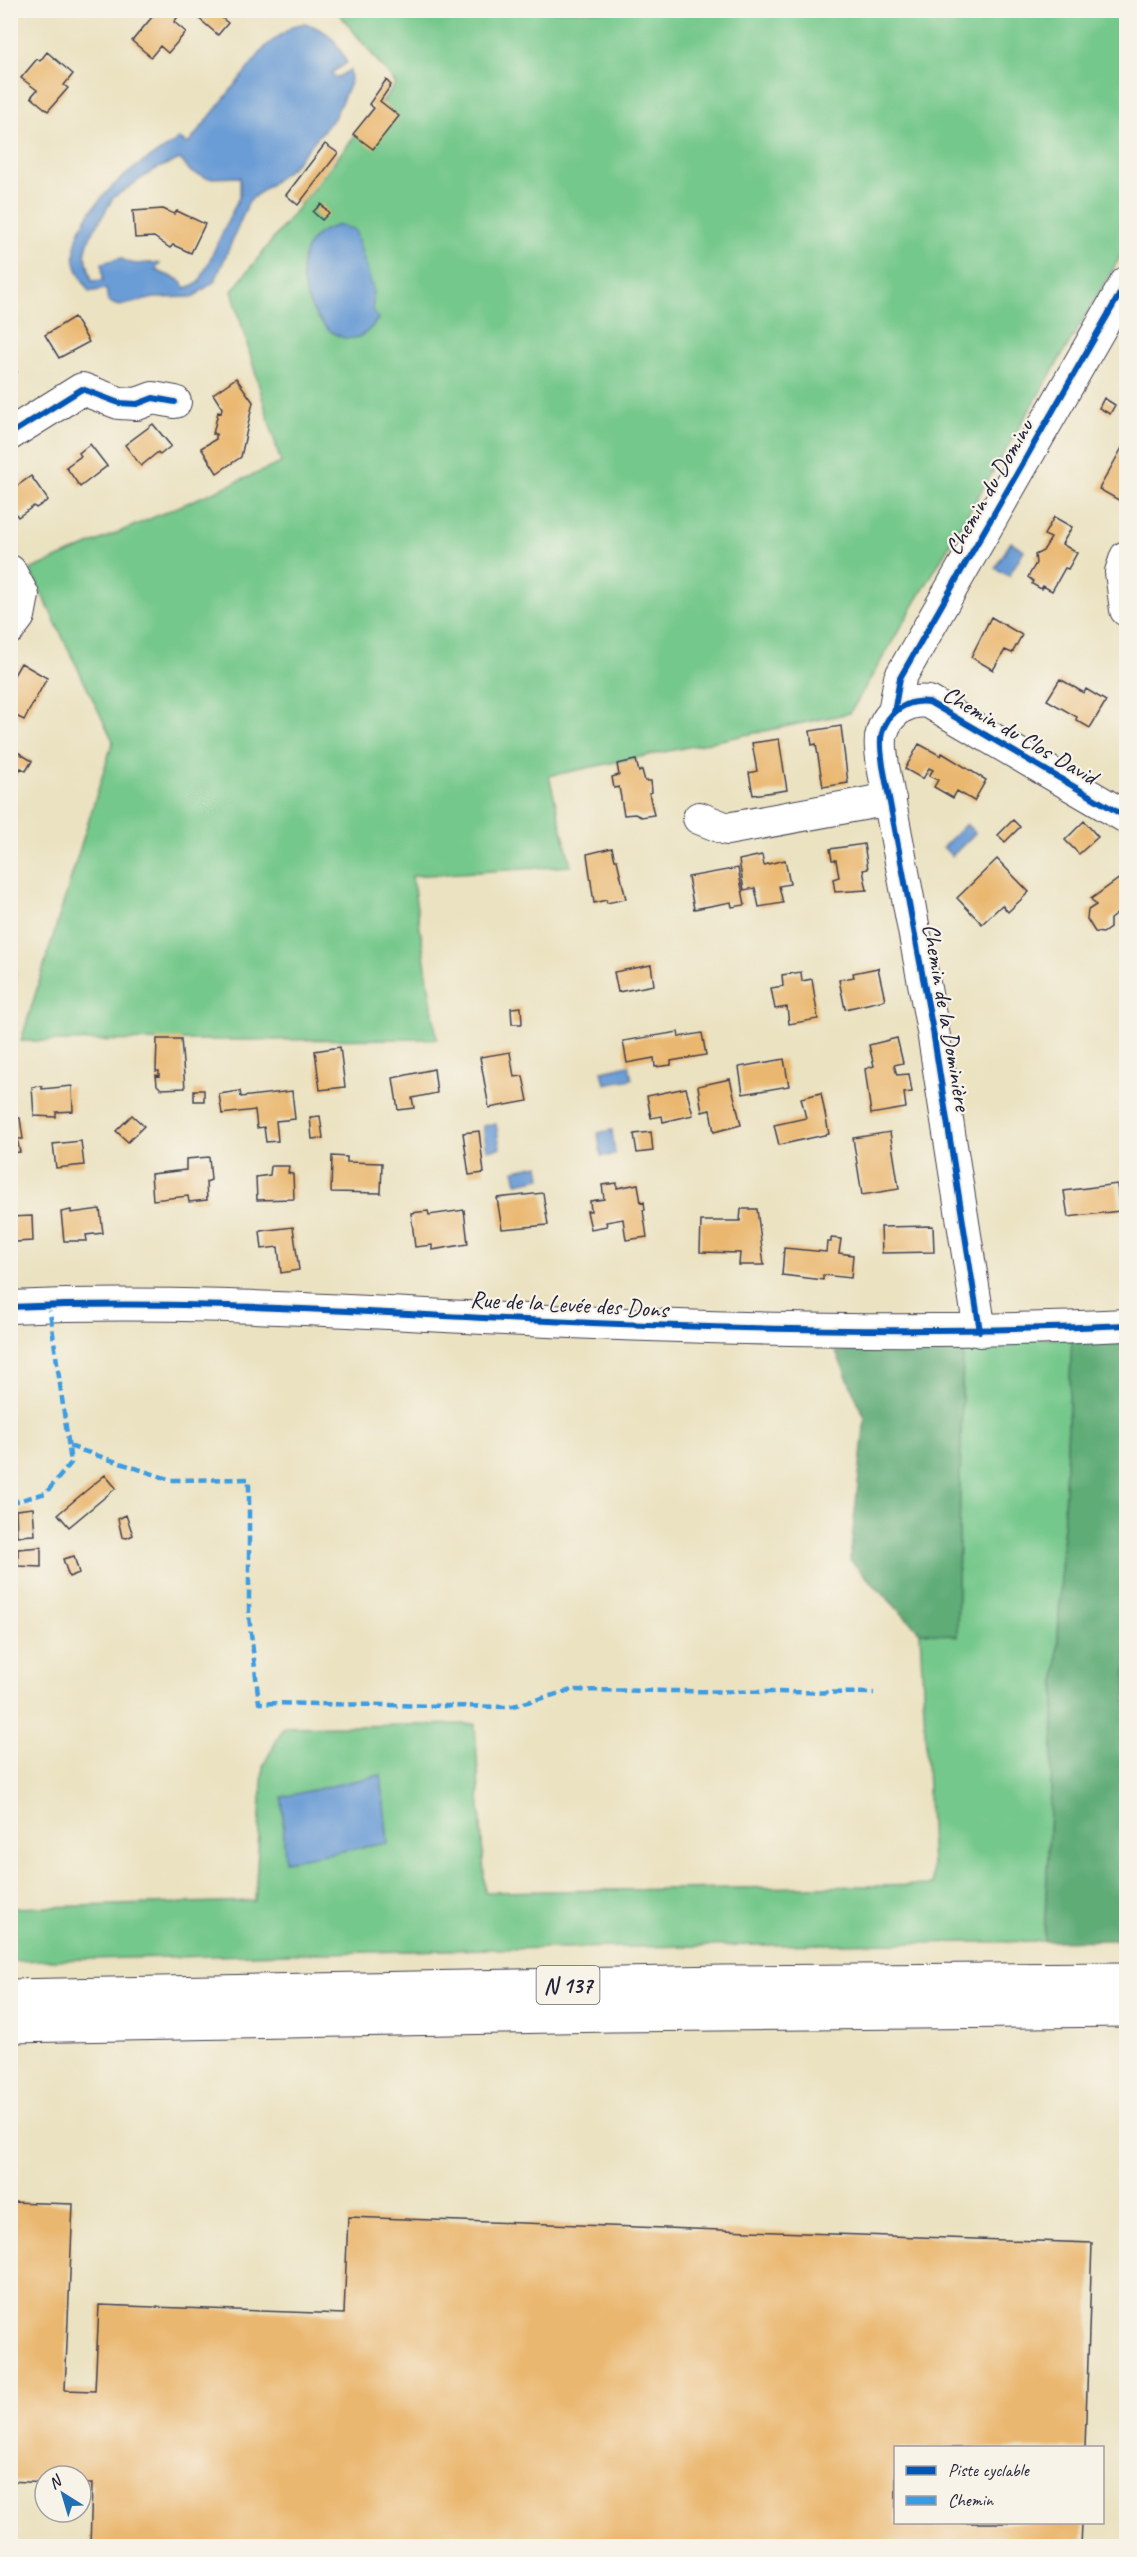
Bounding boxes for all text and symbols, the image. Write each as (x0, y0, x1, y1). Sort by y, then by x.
street label: Chemin du Dominu (938, 412, 1041, 560)
street label: Chemin du Clos David (937, 679, 1106, 793)
street label: Chemin de la Dominière (916, 921, 979, 1115)
street label: Rue de la Levée des Dons (469, 1284, 671, 1324)
road number: N 137 (536, 1966, 600, 2004)
legend (894, 2446, 1104, 2524)
text: Piste cyclable (948, 2459, 1030, 2481)
north arrow (33, 2464, 93, 2524)
text: N (45, 2470, 67, 2494)
text: Chemin (948, 2489, 994, 2511)

